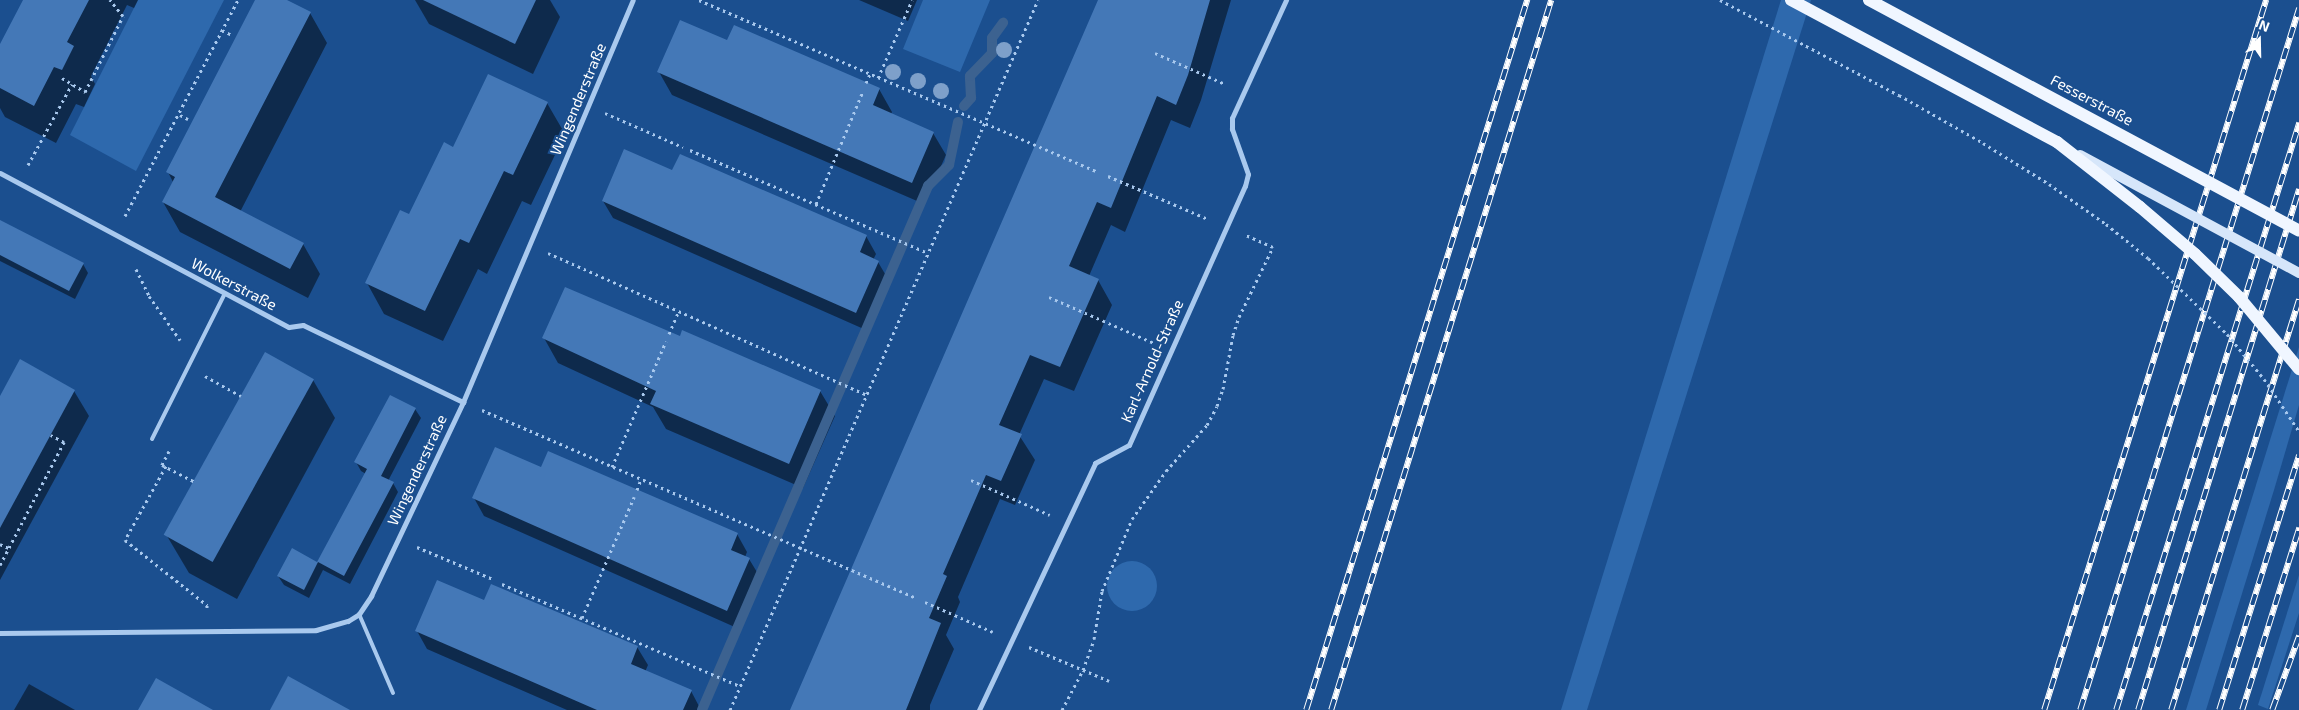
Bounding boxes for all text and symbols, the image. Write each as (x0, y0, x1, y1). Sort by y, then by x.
north arrow (2234, 15, 2284, 65)
text: N (2257, 16, 2272, 35)
street label: Wingenderstraße (546, 40, 610, 158)
street label: Fesserstraße (2048, 71, 2136, 129)
street label: Wolkerstraße (188, 254, 280, 314)
street label: Karl-Arnold-Straße (1117, 297, 1187, 425)
street label: Wingenderstraße (383, 412, 451, 528)

